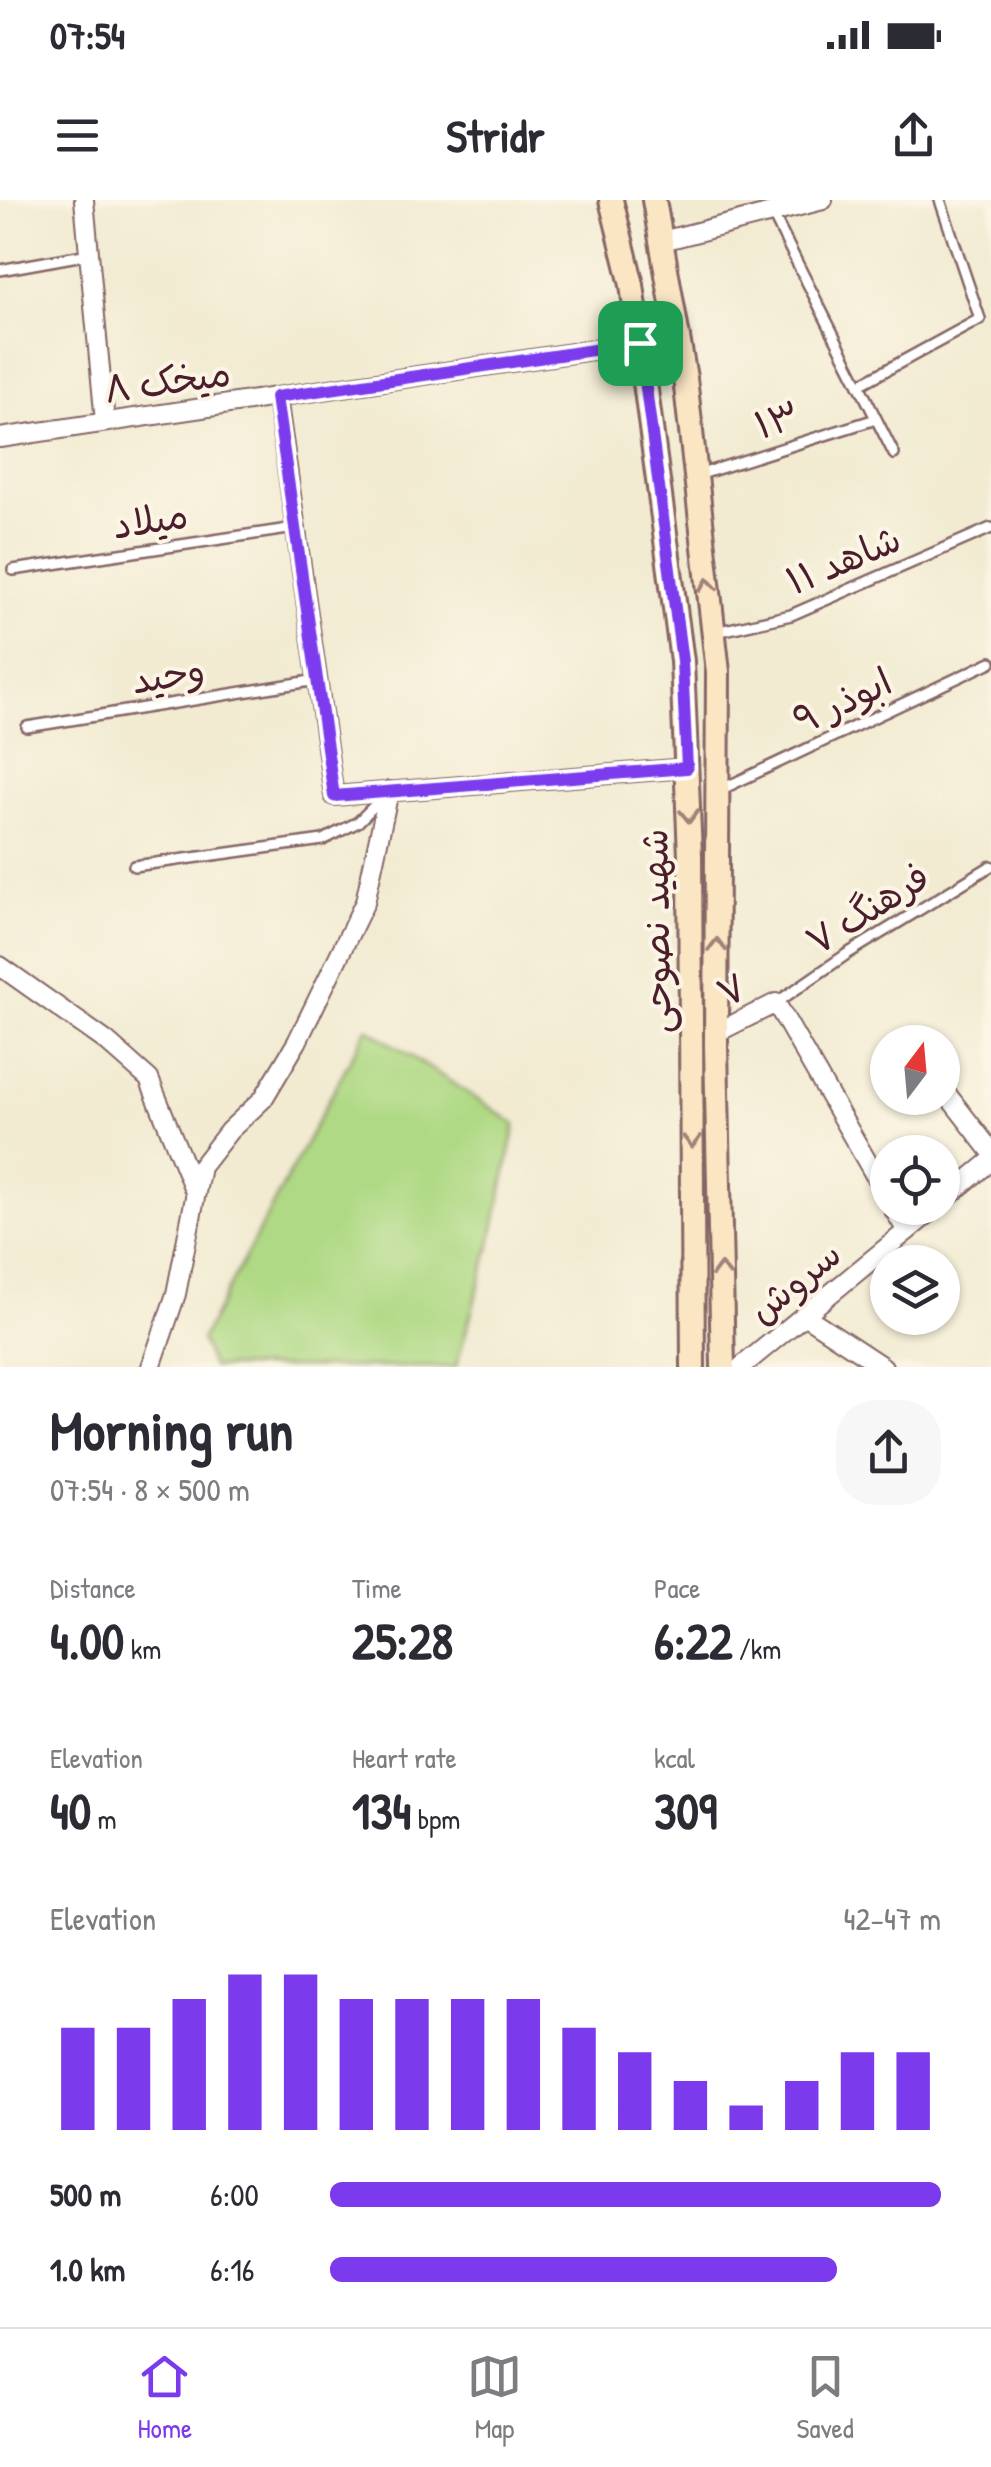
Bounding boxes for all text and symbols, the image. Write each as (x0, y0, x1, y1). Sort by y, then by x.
text: 07:54 (50, 9, 125, 61)
text: Stridr (446, 105, 545, 166)
icon: menu (50, 108, 105, 163)
icon: share (886, 108, 941, 163)
pin (598, 301, 683, 386)
icon: arrive (613, 316, 668, 371)
street label: میخک ۸ (100, 345, 234, 415)
street label: ۱۳ (748, 387, 806, 451)
street label: میلاد (109, 487, 191, 551)
street label: شاهد ۱۱ (778, 512, 908, 606)
one-way arrow (698, 577, 720, 593)
street label: وحید (128, 643, 208, 705)
street label: ابوذر ۹ (784, 655, 900, 745)
one-way arrow (678, 809, 699, 825)
street label: شهید نصوحی (627, 828, 683, 1034)
street label: فرهنگ ۷ (795, 850, 939, 966)
one-way arrow (706, 936, 728, 952)
street label: ۷ (707, 960, 755, 1018)
north arrow (870, 1025, 960, 1115)
map controls (870, 1025, 960, 1335)
one-way arrow (681, 1134, 702, 1150)
button: locate (870, 1135, 960, 1225)
street label: سروش (736, 1227, 852, 1335)
button: layers (870, 1245, 960, 1335)
one-way arrow (710, 1261, 731, 1277)
text: Morning run (50, 1393, 293, 1467)
button: share (836, 1400, 941, 1505)
text: 07:54 · 8 × 500 m (50, 1468, 250, 1511)
text: Distance (50, 1569, 136, 1607)
text: Time (352, 1569, 402, 1607)
text: Pace (654, 1569, 700, 1607)
text: 4.00 (50, 1607, 124, 1675)
text: 25:28 (352, 1607, 453, 1675)
text: 6:22 (654, 1607, 732, 1675)
text: km (124, 1630, 161, 1668)
text: /km (732, 1630, 781, 1668)
text: Elevation (50, 1739, 143, 1777)
text: Heart rate (352, 1739, 457, 1777)
text: kcal (654, 1739, 695, 1777)
text: 40 (50, 1777, 91, 1845)
text: 134 (352, 1777, 411, 1845)
text: 309 (654, 1777, 717, 1845)
text: m (91, 1800, 117, 1838)
text: bpm (411, 1800, 460, 1838)
text: Elevation (50, 1897, 156, 1940)
text: 42–47 m (844, 1897, 941, 1940)
text: 500 m (50, 2173, 121, 2216)
text: 6:00 (210, 2173, 259, 2216)
text: 1.0 km (50, 2248, 125, 2291)
text: 6:16 (210, 2248, 255, 2291)
tab: Home (137, 2349, 192, 2447)
tab: Map (467, 2349, 522, 2447)
tab: Saved (797, 2349, 854, 2447)

